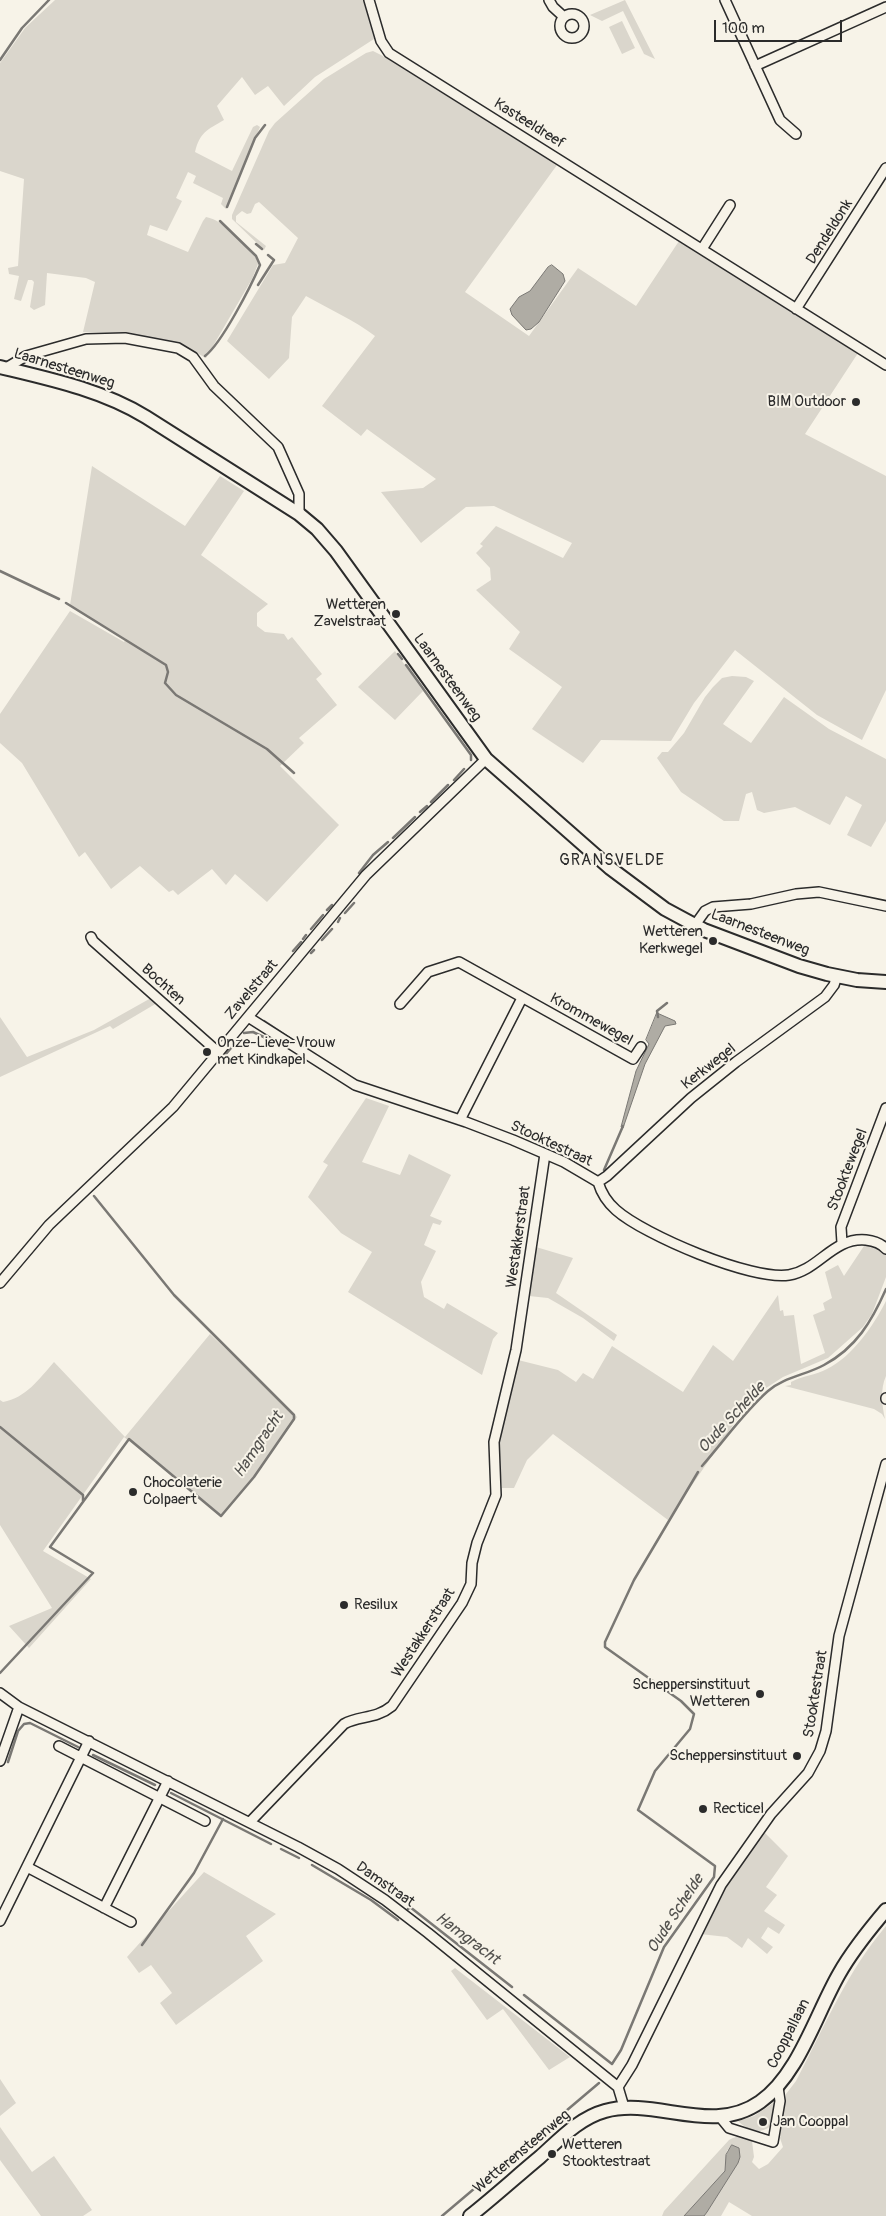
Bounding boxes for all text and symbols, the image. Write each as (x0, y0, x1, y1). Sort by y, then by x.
scale bar (716, 10, 844, 42)
text: 100 m (722, 19, 765, 38)
street label: Kasteeldreef (490, 95, 568, 153)
street label: Dendeldonk (803, 196, 857, 268)
street label: Laarnesteenweg (11, 345, 117, 393)
place label: BIM Outdoor (768, 393, 846, 411)
marker: BIM Outdoor (850, 396, 862, 408)
place label: Wetteren Zavelstraat (313, 596, 386, 631)
marker: Wetteren Zavelstraat (390, 608, 402, 620)
street label: Laarnesteenweg (409, 630, 485, 726)
district label: GRANSVELDE (558, 851, 666, 871)
street label: Laarnesteenweg (708, 906, 812, 960)
place label: Wetteren Kerkwegel (639, 923, 703, 958)
marker: Wetteren Kerkwegel (707, 935, 719, 947)
street label: Zavelstraat (222, 956, 282, 1024)
street label: Bochten (137, 961, 189, 1009)
street label: Krommewegel (547, 990, 635, 1050)
place label: Onze-Lieve-Vrouw met Kindkapel (217, 1034, 335, 1069)
street label: Kerkwegel (678, 1040, 740, 1094)
marker: Onze-Lieve-Vrouw met Kindkapel (201, 1046, 213, 1058)
street label: Stooktestraat (507, 1117, 595, 1171)
street label: Stooktewegel (824, 1126, 872, 1214)
street label: Westakkerstraat (503, 1185, 535, 1289)
water label: Oude Schelde (694, 1379, 770, 1457)
water label: Hamgracht (230, 1409, 288, 1481)
place label: Chocolaterie Colpaert (143, 1474, 222, 1509)
marker: Chocolaterie Colpaert (127, 1486, 139, 1498)
street label: Westakkerstraat (388, 1585, 460, 1681)
place label: Resilux (354, 1596, 398, 1614)
marker: Resilux (338, 1599, 350, 1611)
street label: Stooktestraat (800, 1649, 832, 1739)
place label: Scheppersinstituut Wetteren (632, 1676, 750, 1711)
marker: Scheppersinstituut Wetteren (754, 1688, 766, 1700)
place label: Scheppersinstituut (669, 1747, 787, 1765)
marker: Scheppersinstituut (791, 1750, 803, 1762)
place label: Recticel (713, 1800, 764, 1818)
marker: Recticel (697, 1803, 709, 1815)
street label: Damstraat (352, 1858, 418, 1912)
water label: Oude Schelde (643, 1871, 709, 1957)
water label: Hamgracht (431, 1909, 503, 1969)
street label: Cooppallaan (764, 1996, 814, 2072)
street label: Wetterensteenweg (470, 2106, 574, 2198)
place label: Jan Cooppal (773, 2113, 849, 2131)
marker: Jan Cooppal (757, 2116, 769, 2128)
place label: Wetteren Stooktestraat (562, 2136, 650, 2171)
marker: Wetteren Stooktestraat (546, 2148, 558, 2160)

